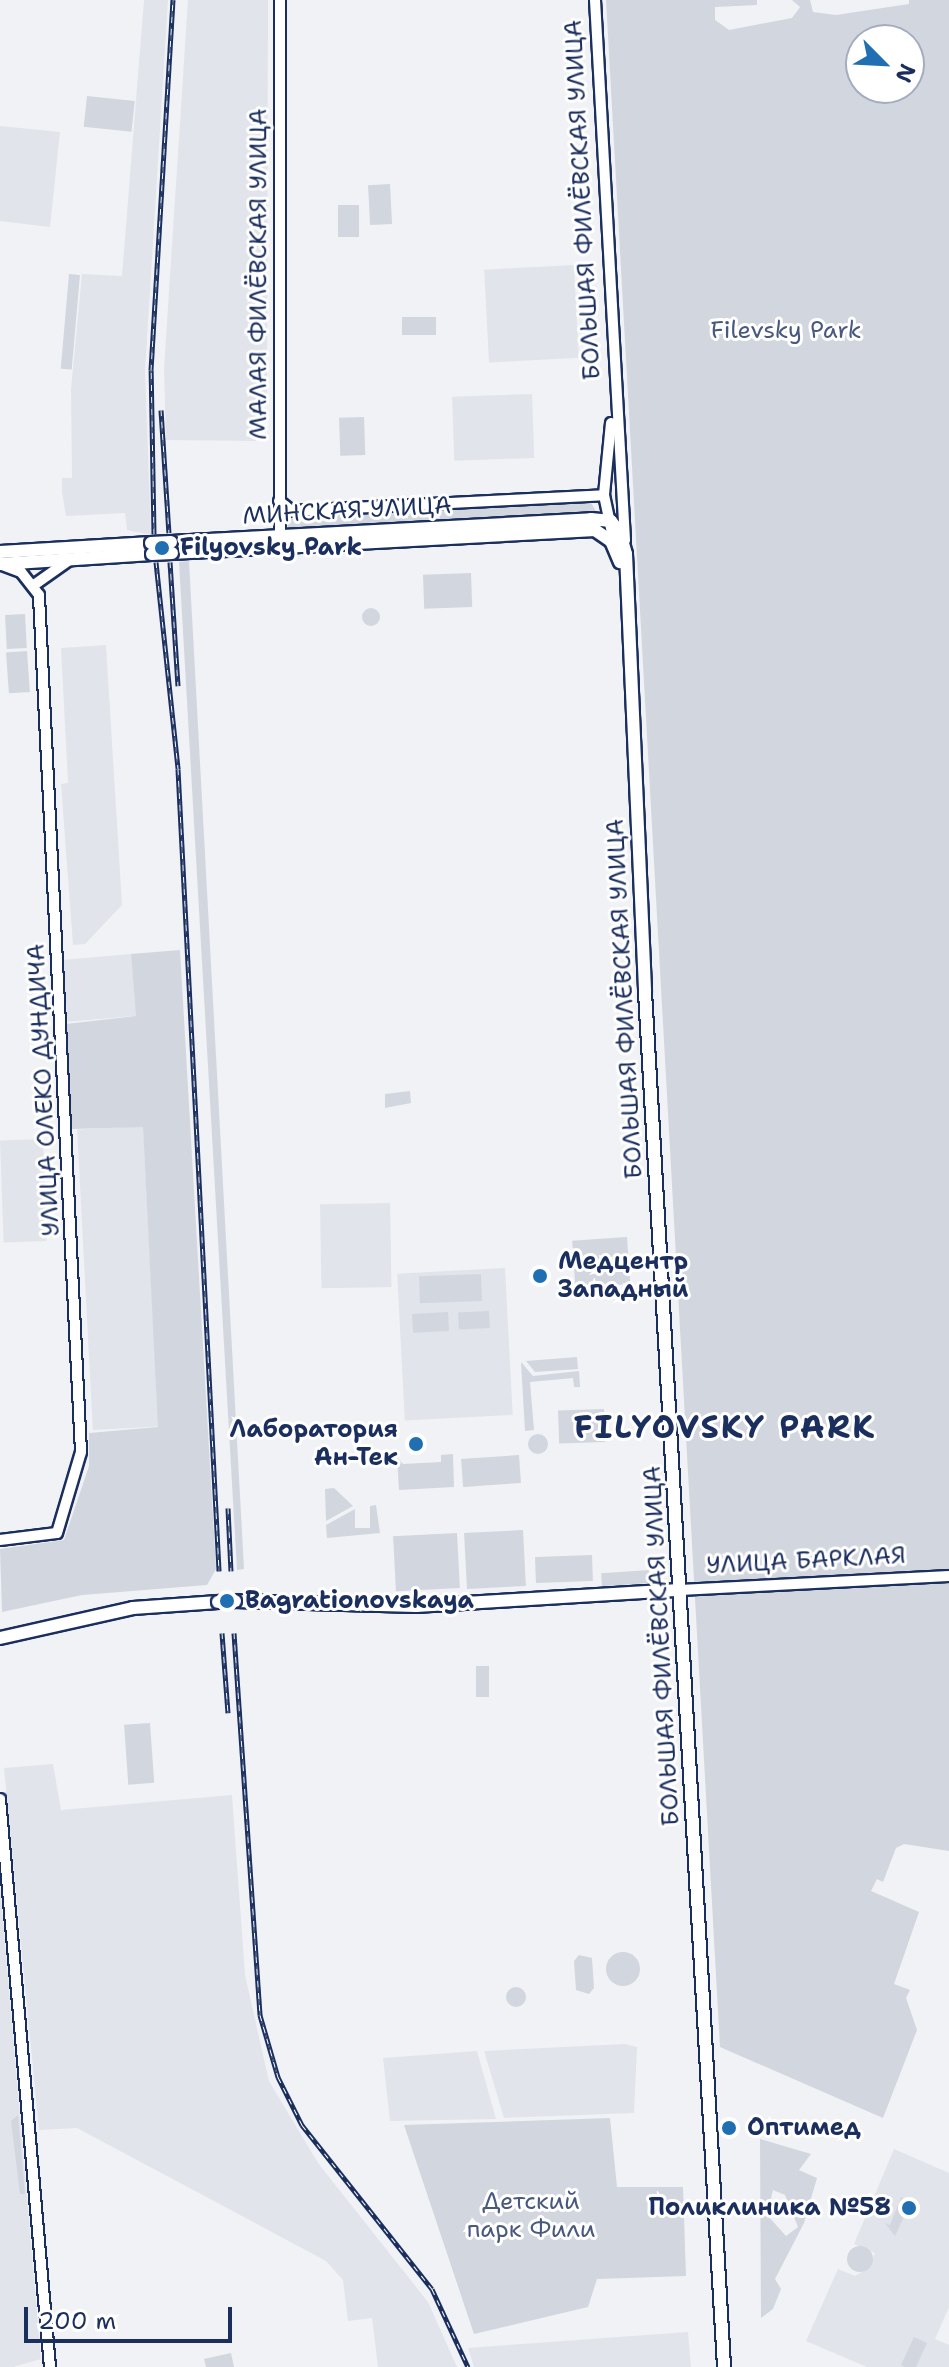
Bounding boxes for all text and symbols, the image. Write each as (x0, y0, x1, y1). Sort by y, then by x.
street label: БОЛЬШАЯ ФИЛЁВСКАЯ УЛИЦА (559, 19, 607, 381)
north arrow (845, 24, 925, 104)
text: N (889, 59, 922, 87)
street label: МАЛАЯ ФИЛЁВСКАЯ УЛИЦА (245, 108, 273, 440)
park label: Filevsky Park (711, 317, 861, 345)
street label: МИНСКАЯ УЛИЦА (242, 491, 452, 531)
place label: Filyovsky Park (180, 534, 362, 562)
marker: Filyovsky Park (151, 537, 173, 559)
street label: БОЛЬШАЯ ФИЛЁВСКАЯ УЛИЦА (601, 818, 649, 1180)
street label: УЛИЦА ОЛЕКО ДУНДИЧА (22, 943, 66, 1237)
place label: Медцентр Западный (558, 1248, 688, 1304)
marker: Медцентр Западный (529, 1265, 551, 1287)
district label: FILYOVSKY PARK (574, 1408, 876, 1446)
place label: Лаборатория Ан-Тек (230, 1416, 398, 1472)
marker: Лаборатория Ан-Тек (405, 1433, 427, 1455)
street label: БОЛЬШАЯ ФИЛЁВСКАЯ УЛИЦА (638, 1465, 686, 1827)
street label: УЛИЦА БАРКЛАЯ (705, 1541, 907, 1581)
place label: Bagrationovskaya (245, 1587, 474, 1615)
marker: Bagrationovskaya (216, 1590, 238, 1612)
place label: Оптимед (747, 2114, 861, 2142)
marker: Оптимед (718, 2117, 740, 2139)
park label: Детский парк Фили (467, 2188, 595, 2244)
place label: Поликлиника №58 (648, 2194, 891, 2222)
marker: Поликлиника №58 (898, 2197, 920, 2219)
scale bar (28, 2291, 236, 2341)
text: 200 m (38, 2305, 116, 2337)

